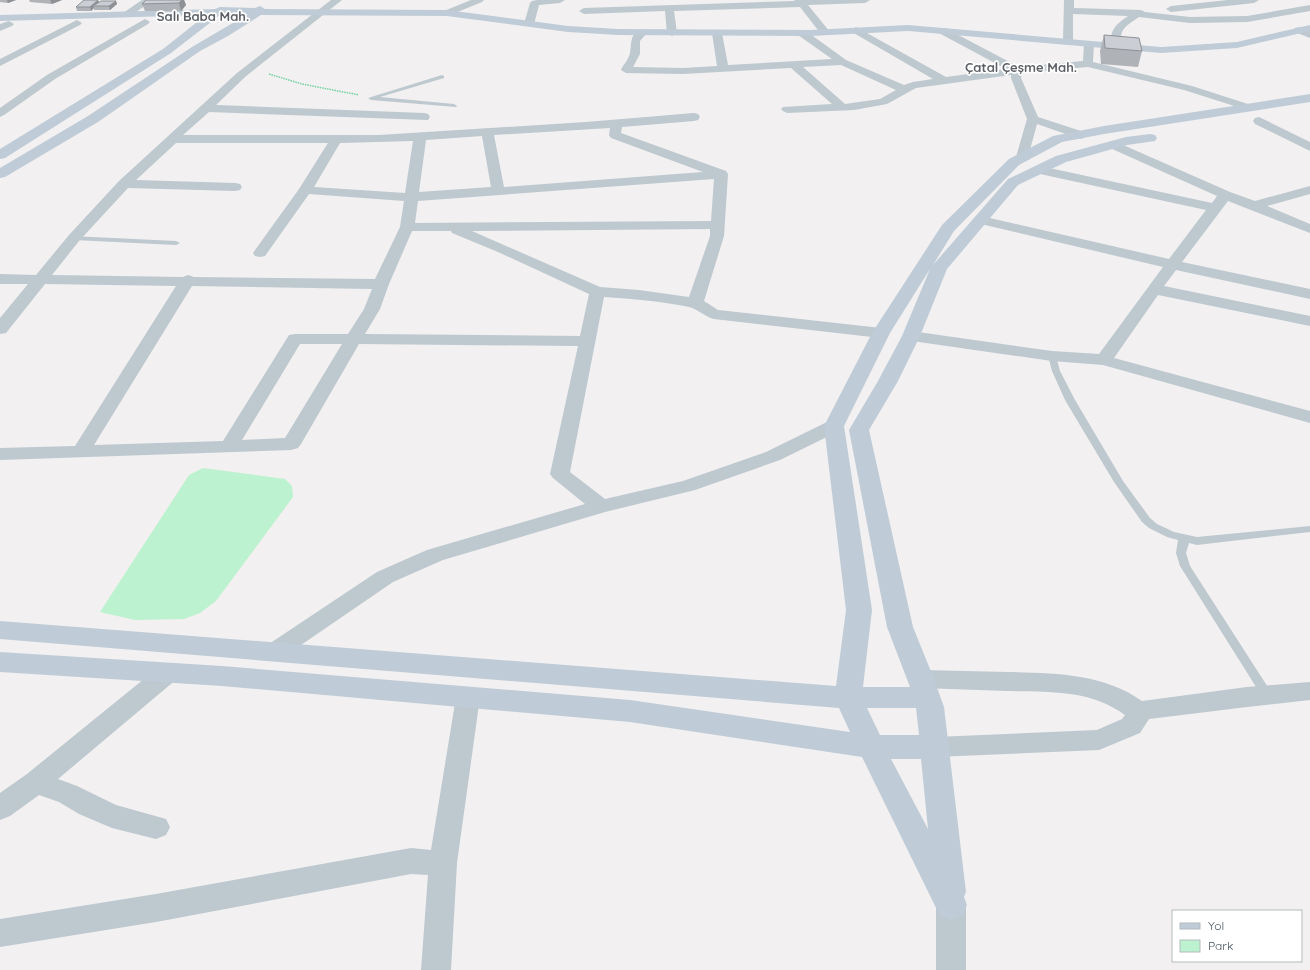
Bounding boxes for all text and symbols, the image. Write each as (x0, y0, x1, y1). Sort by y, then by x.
district label: Salı Baba Mah. (157, 8, 249, 24)
district label: Çatal Çeşme Mah. (965, 59, 1077, 75)
legend (1172, 910, 1302, 962)
text: Yol (1208, 918, 1224, 933)
text: Park (1208, 938, 1233, 953)

